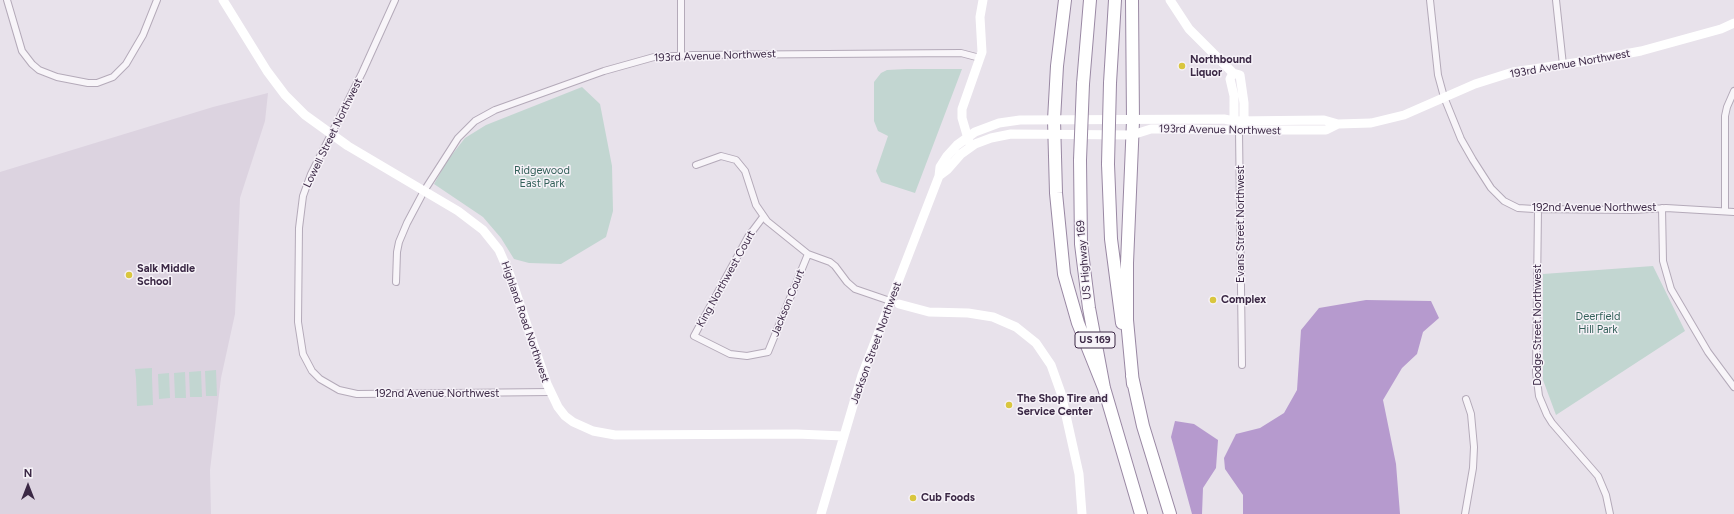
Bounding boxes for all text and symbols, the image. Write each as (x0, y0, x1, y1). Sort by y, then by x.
street label: 193rd Avenue Northwest (654, 47, 776, 65)
street label: 193rd Avenue Northwest (1509, 47, 1631, 81)
place label: Northbound Liquor (1190, 53, 1252, 79)
marker: Northbound Liquor (1177, 61, 1187, 71)
street label: Lowell Street Northwest (301, 76, 365, 190)
street label: 193rd Avenue Northwest (1159, 122, 1281, 138)
park label: Ridgewood East Park (514, 164, 570, 190)
street label: Evans Street Northwest (1234, 165, 1248, 283)
street label: 192nd Avenue Northwest (1532, 201, 1656, 215)
street label: US Highway 169 (1074, 220, 1094, 300)
street label: King Northwest Court (694, 228, 758, 330)
street label: Highland Road Northwest (498, 260, 552, 384)
place label: Salk Middle School (137, 262, 195, 288)
street label: Dodge Street Northwest (1531, 264, 1545, 386)
street label: Jackson Court (769, 267, 807, 339)
marker: Salk Middle School (124, 270, 134, 280)
street label: Jackson Street Northwest (848, 280, 904, 406)
place label: Complex (1221, 293, 1266, 307)
marker: Complex (1208, 295, 1218, 305)
park label: Deerfield Hill Park (1576, 310, 1620, 336)
road number: US 169 (1075, 332, 1115, 348)
street label: 192nd Avenue Northwest (375, 387, 499, 401)
place label: The Shop Tire and Service Center (1017, 392, 1108, 418)
marker: The Shop Tire and Service Center (1004, 400, 1014, 410)
north arrow (8, 466, 48, 506)
text: N (24, 467, 32, 480)
place label: Cub Foods (921, 491, 975, 505)
marker: Cub Foods (908, 493, 918, 503)

